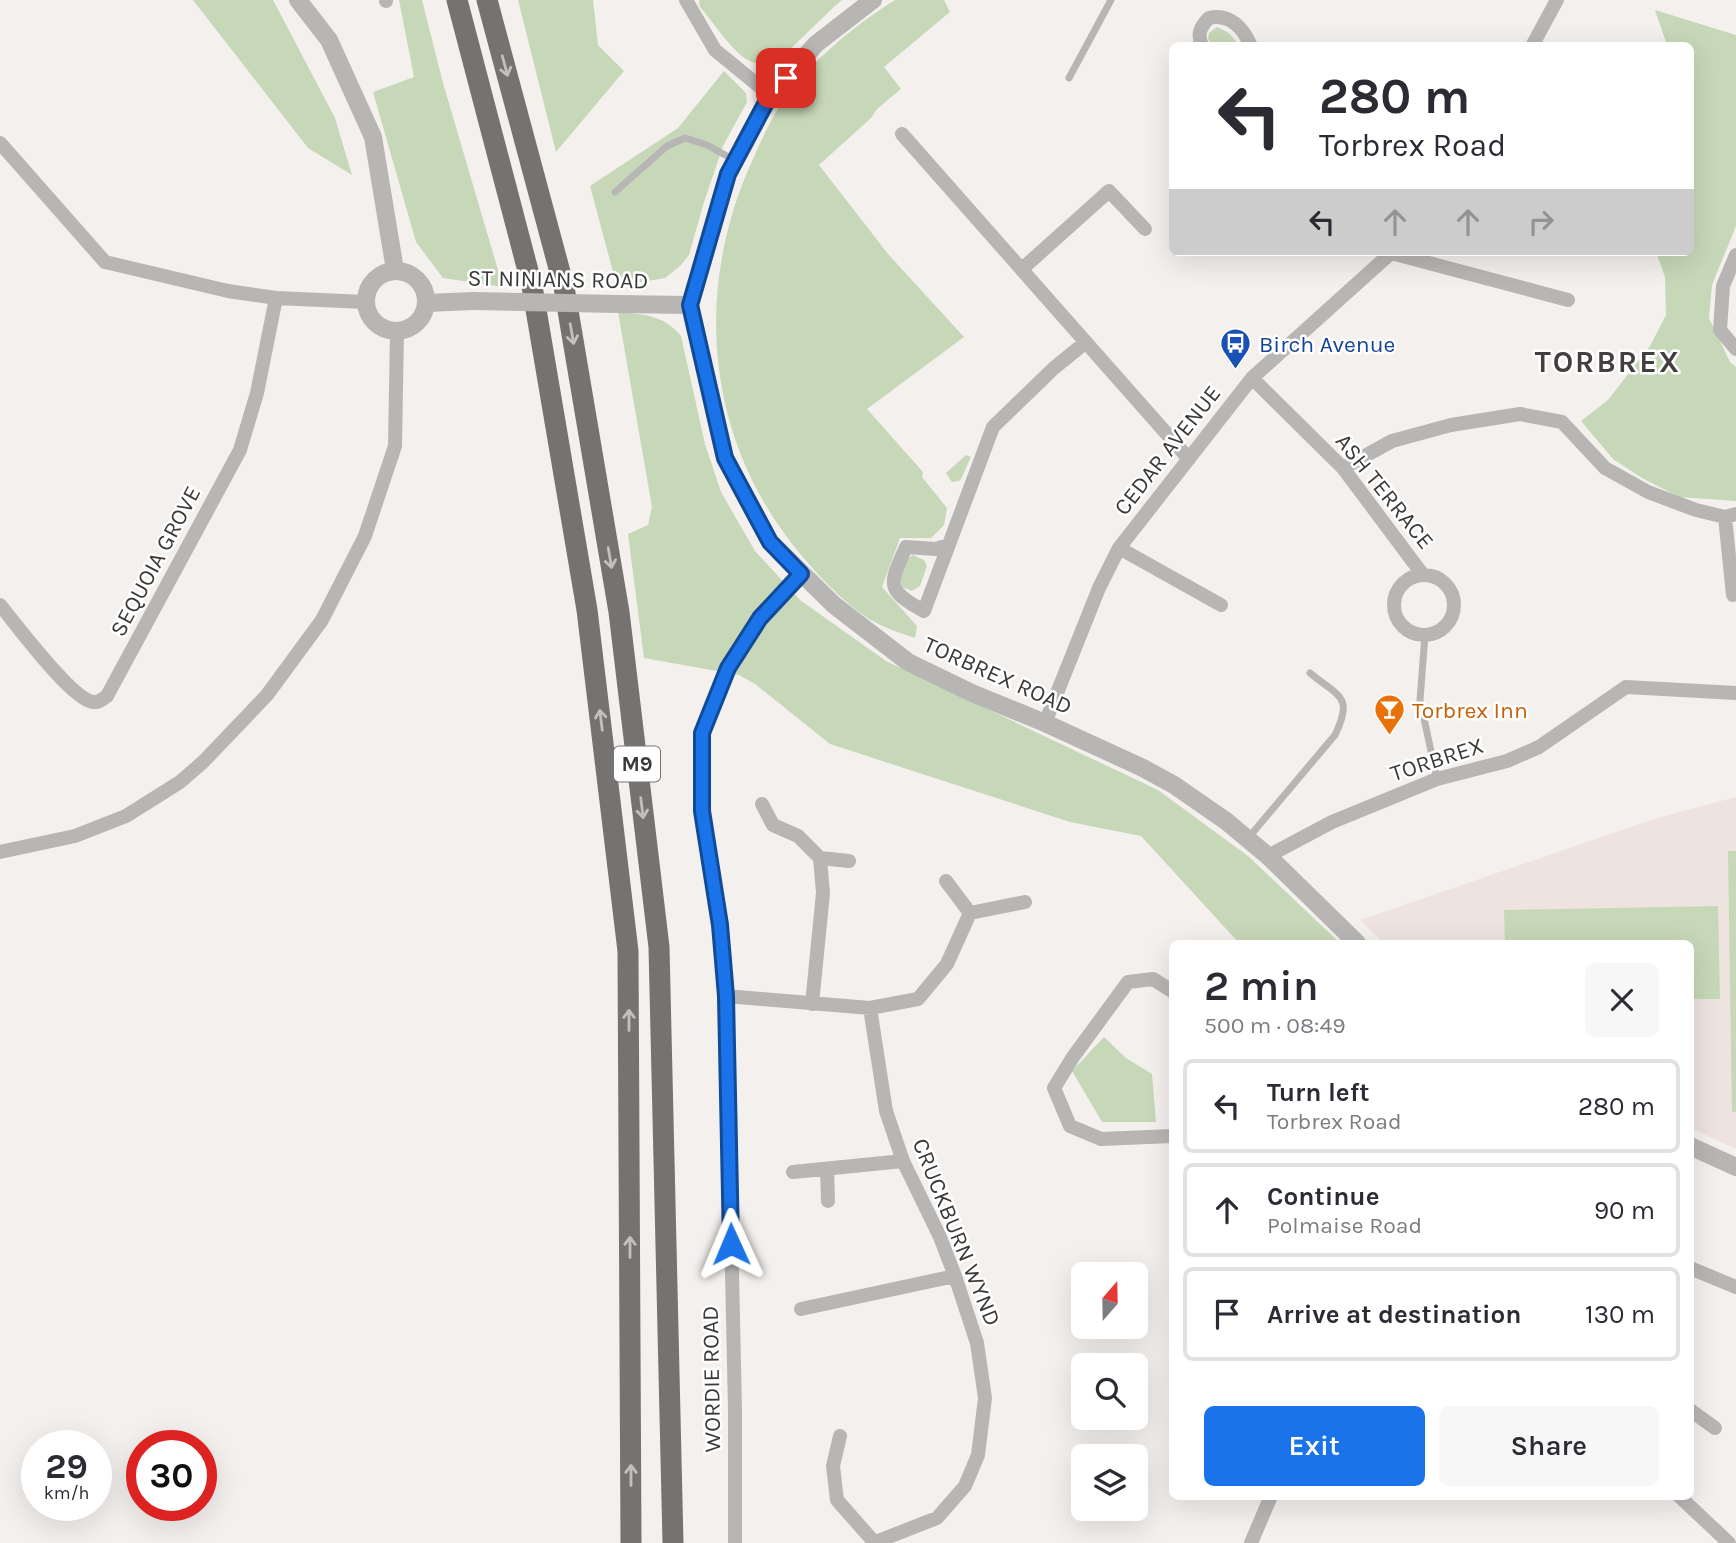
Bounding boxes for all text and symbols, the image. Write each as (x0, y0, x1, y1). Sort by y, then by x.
pin (756, 48, 816, 108)
one-way arrow (499, 54, 512, 77)
icon: arrive (767, 59, 805, 97)
text: 280 m (1319, 68, 1470, 125)
icon: left (1204, 70, 1295, 161)
text: Torbrex Road (1319, 127, 1506, 164)
icon: left (1303, 203, 1341, 241)
icon: ahead (1376, 203, 1414, 241)
icon: ahead (1449, 203, 1487, 241)
icon: right (1522, 203, 1560, 241)
street label: ST NINIANS ROAD (467, 264, 649, 295)
one-way arrow (566, 322, 579, 345)
bus stop icon: Birch Avenue (1219, 327, 1253, 371)
place label: Birch Avenue (1259, 331, 1395, 358)
district label: TORBREX (1535, 344, 1681, 380)
street label: CEDAR AVENUE (1108, 380, 1226, 521)
street label: ASH TERRACE (1330, 428, 1439, 555)
street label: SEQUOIA GROVE (105, 482, 206, 641)
one-way arrow (604, 546, 617, 569)
street label: TORBREX ROAD (920, 631, 1076, 720)
bar icon: Torbrex Inn (1372, 693, 1406, 737)
place label: Torbrex Inn (1412, 697, 1528, 724)
one-way arrow (594, 710, 607, 732)
street label: TORBREX (1387, 732, 1487, 787)
road number: M9 (614, 746, 660, 782)
one-way arrow (636, 796, 649, 819)
text: 2 min (1204, 961, 1319, 1011)
button: close (1585, 963, 1659, 1037)
one-way arrow (622, 1009, 636, 1032)
text: 500 m · 08:49 (1204, 1012, 1346, 1039)
text: Turn left (1267, 1077, 1369, 1108)
icon: left (1208, 1087, 1246, 1125)
text: 280 m (1578, 1091, 1655, 1122)
text: Torbrex Road (1267, 1108, 1402, 1135)
street label: CRUCKBURN WYND (907, 1134, 1007, 1330)
text: Continue (1267, 1181, 1379, 1212)
icon: ahead (1208, 1191, 1246, 1229)
text: 90 m (1594, 1195, 1655, 1226)
position arrow (694, 1207, 768, 1281)
text: Polmaise Road (1267, 1212, 1422, 1239)
one-way arrow (623, 1236, 637, 1259)
north arrow (1071, 1262, 1148, 1339)
map controls (1071, 1262, 1148, 1521)
icon: arrive (1208, 1295, 1246, 1333)
text: Arrive at destination (1267, 1299, 1521, 1330)
text: 130 m (1585, 1299, 1655, 1330)
street label: WORDIE ROAD (697, 1305, 726, 1453)
button: search (1071, 1353, 1148, 1430)
button: Exit (1204, 1406, 1425, 1486)
button: Share (1439, 1406, 1659, 1486)
speed limit sign: 30 (126, 1430, 217, 1521)
button: layers (1071, 1444, 1148, 1521)
text: 29 (45, 1446, 88, 1487)
one-way arrow (624, 1464, 638, 1487)
text: km/h (44, 1482, 89, 1504)

